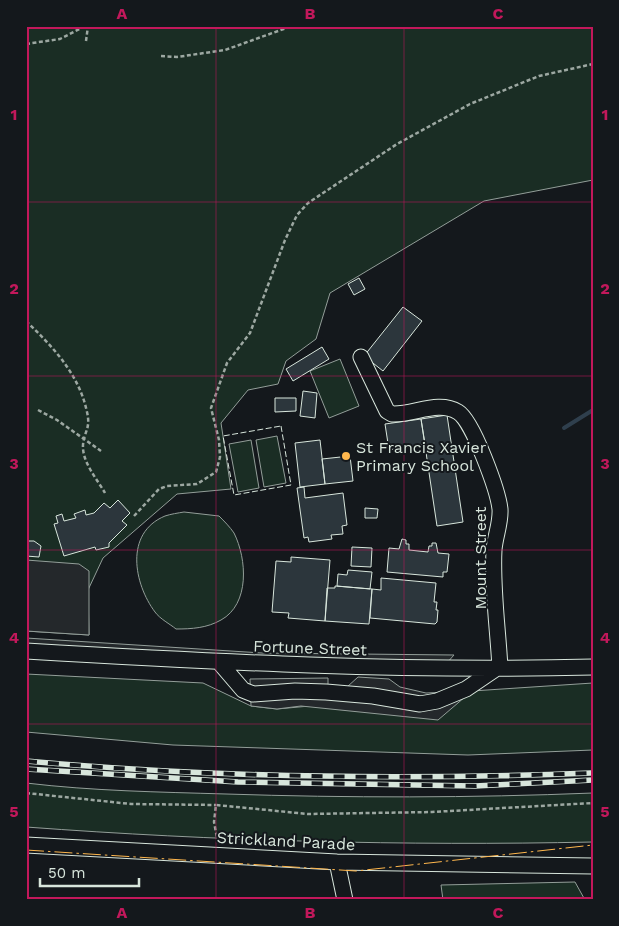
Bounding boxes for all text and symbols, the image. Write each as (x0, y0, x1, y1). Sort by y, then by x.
text: A (117, 4, 128, 23)
text: B (305, 4, 316, 23)
text: C (493, 4, 504, 23)
text: 1 (11, 105, 17, 124)
text: 1 (602, 105, 608, 124)
text: 2 (9, 279, 19, 298)
text: 2 (600, 279, 610, 298)
place label: St Francis Xavier Primary School (356, 438, 487, 475)
marker: St Francis Xavier Primary School (340, 450, 352, 462)
text: 3 (9, 454, 19, 473)
text: 3 (600, 454, 610, 473)
street label: Mount Street (471, 506, 490, 610)
text: 4 (9, 628, 19, 647)
text: 4 (600, 628, 610, 647)
street label: Fortune Street (253, 637, 368, 659)
text: 5 (9, 802, 19, 821)
text: 5 (600, 802, 610, 821)
street label: Strickland Parade (216, 828, 356, 854)
scale bar (40, 856, 139, 888)
text: 50 m (48, 864, 85, 882)
text: A (117, 903, 128, 922)
text: B (305, 903, 316, 922)
text: C (493, 903, 504, 922)

